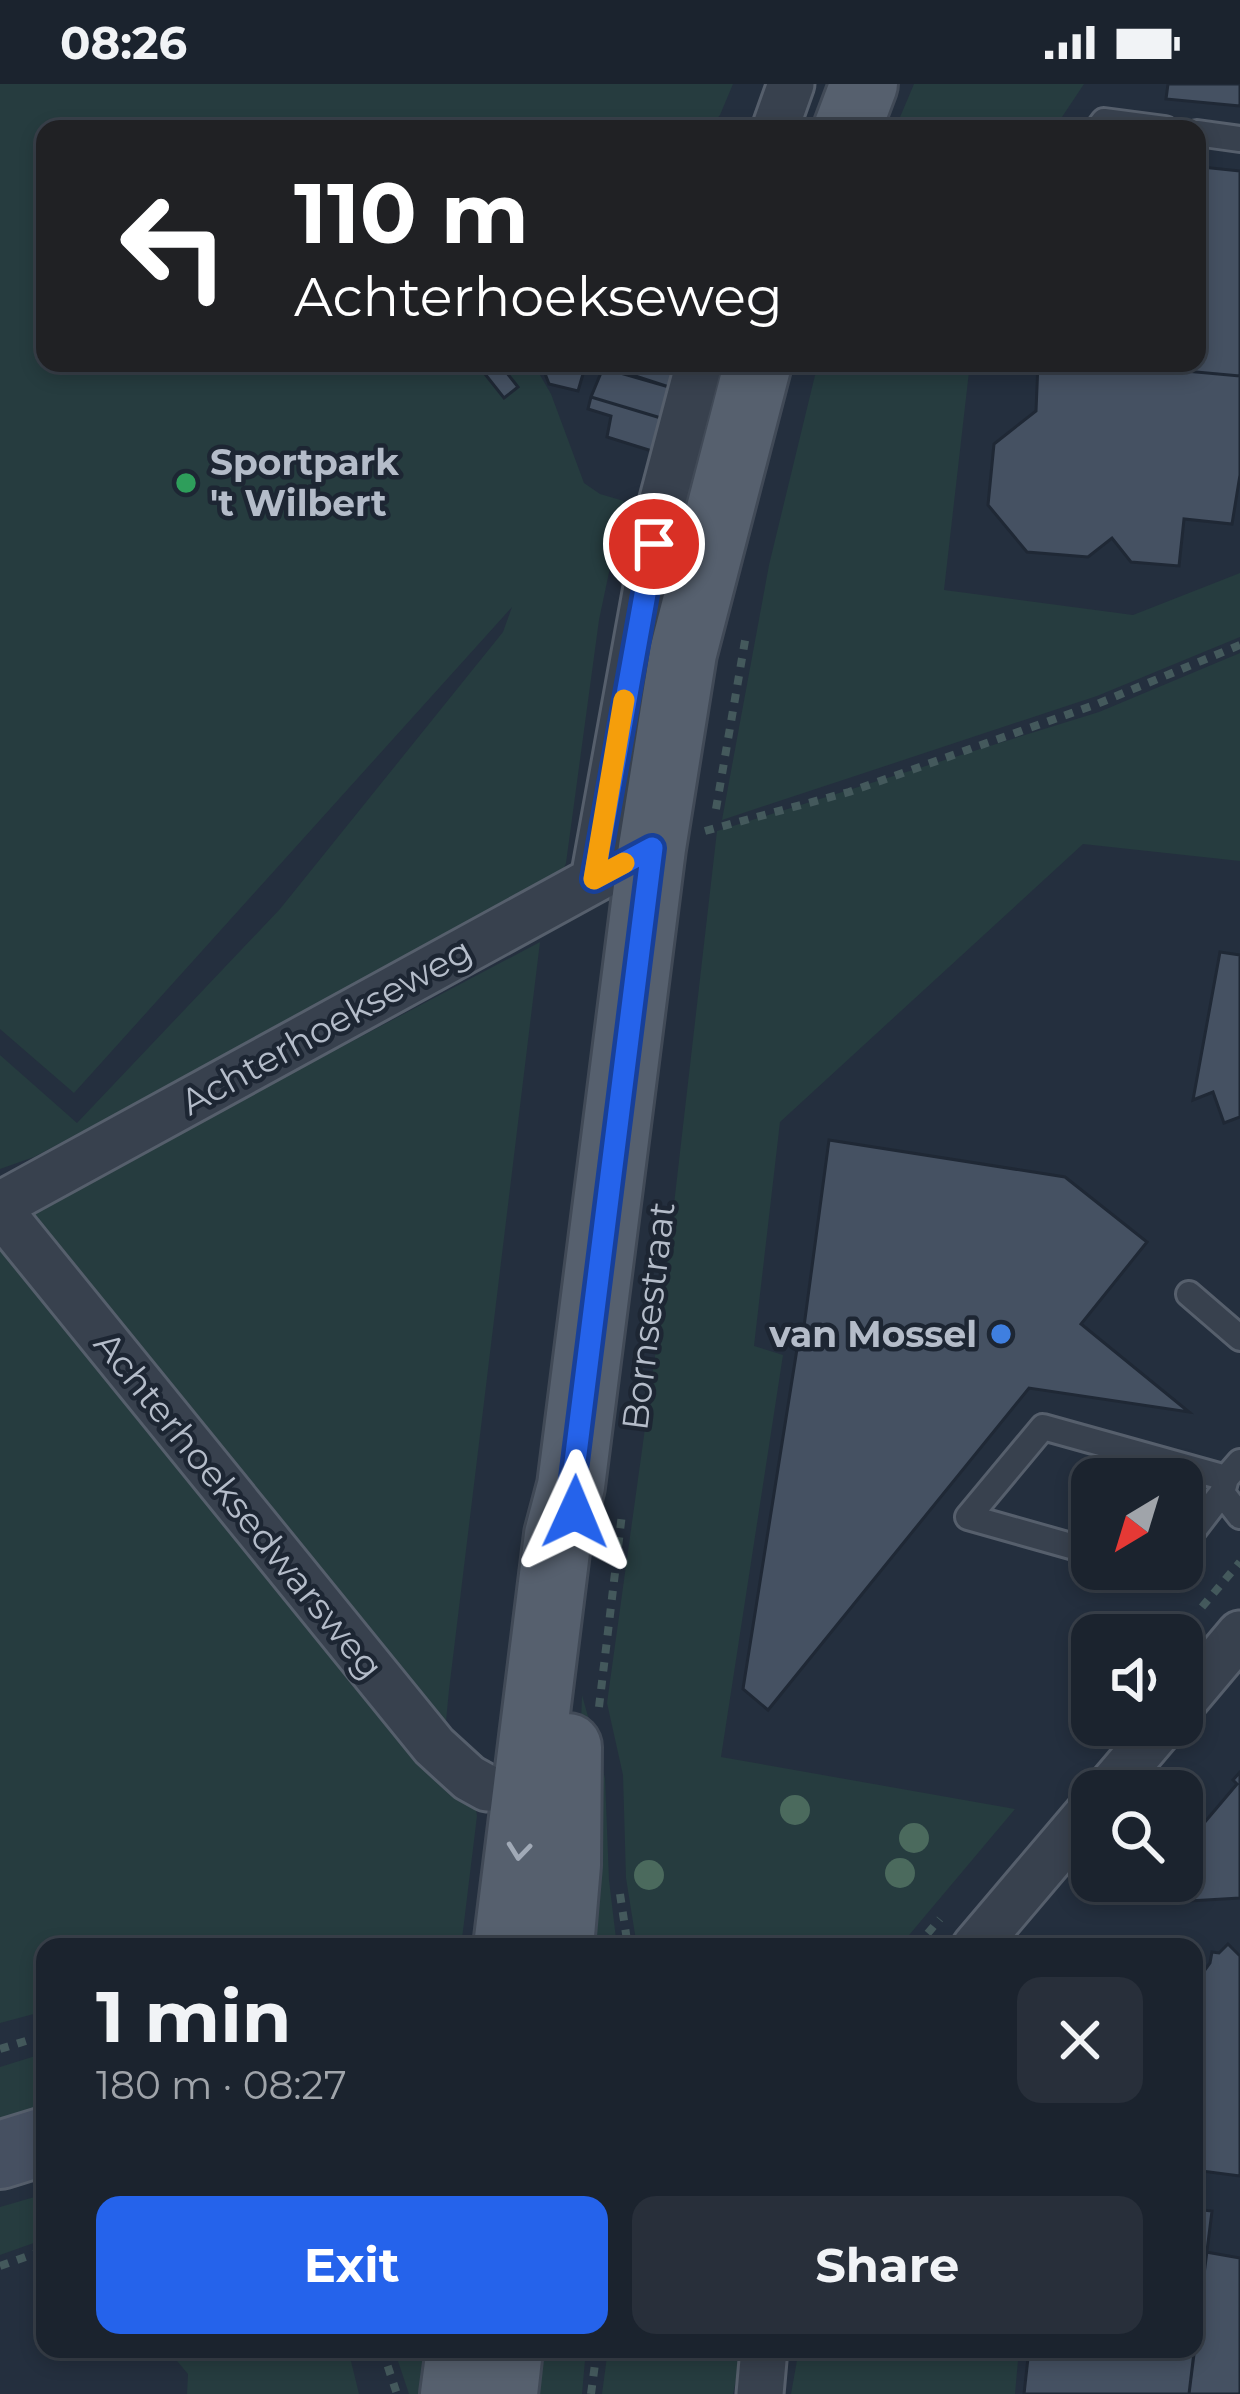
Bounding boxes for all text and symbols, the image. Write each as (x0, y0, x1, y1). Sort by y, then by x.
text: 08:26 (60, 15, 187, 70)
text: 110 m (294, 162, 529, 264)
icon: left (96, 168, 252, 324)
text: Achterhoekseweg (294, 264, 783, 330)
place label: Sportpark 't Wilbert (210, 440, 399, 525)
marker: Sportpark 't Wilbert (173, 470, 199, 496)
pin (603, 493, 705, 595)
icon: arrive (621, 511, 687, 577)
street label: Achterhoekseweg (173, 928, 479, 1124)
street label: Bornsestraat (612, 1199, 684, 1433)
place label: van Mossel (768, 1312, 977, 1356)
marker: van Mossel (988, 1321, 1014, 1347)
street label: Achterhoeksedwarsweg (85, 1322, 393, 1688)
position arrow (512, 1449, 638, 1575)
north arrow (1071, 1458, 1203, 1590)
map controls (1071, 1458, 1203, 1902)
button: sound (1071, 1614, 1203, 1746)
button: search (1071, 1770, 1203, 1902)
one-way arrow (507, 1841, 533, 1861)
text: 1 min (96, 1972, 292, 2060)
button: close (1017, 1977, 1143, 2103)
text: 180 m · 08:27 (96, 2061, 347, 2109)
button: Exit (96, 2196, 608, 2334)
button: Share (632, 2196, 1143, 2334)

